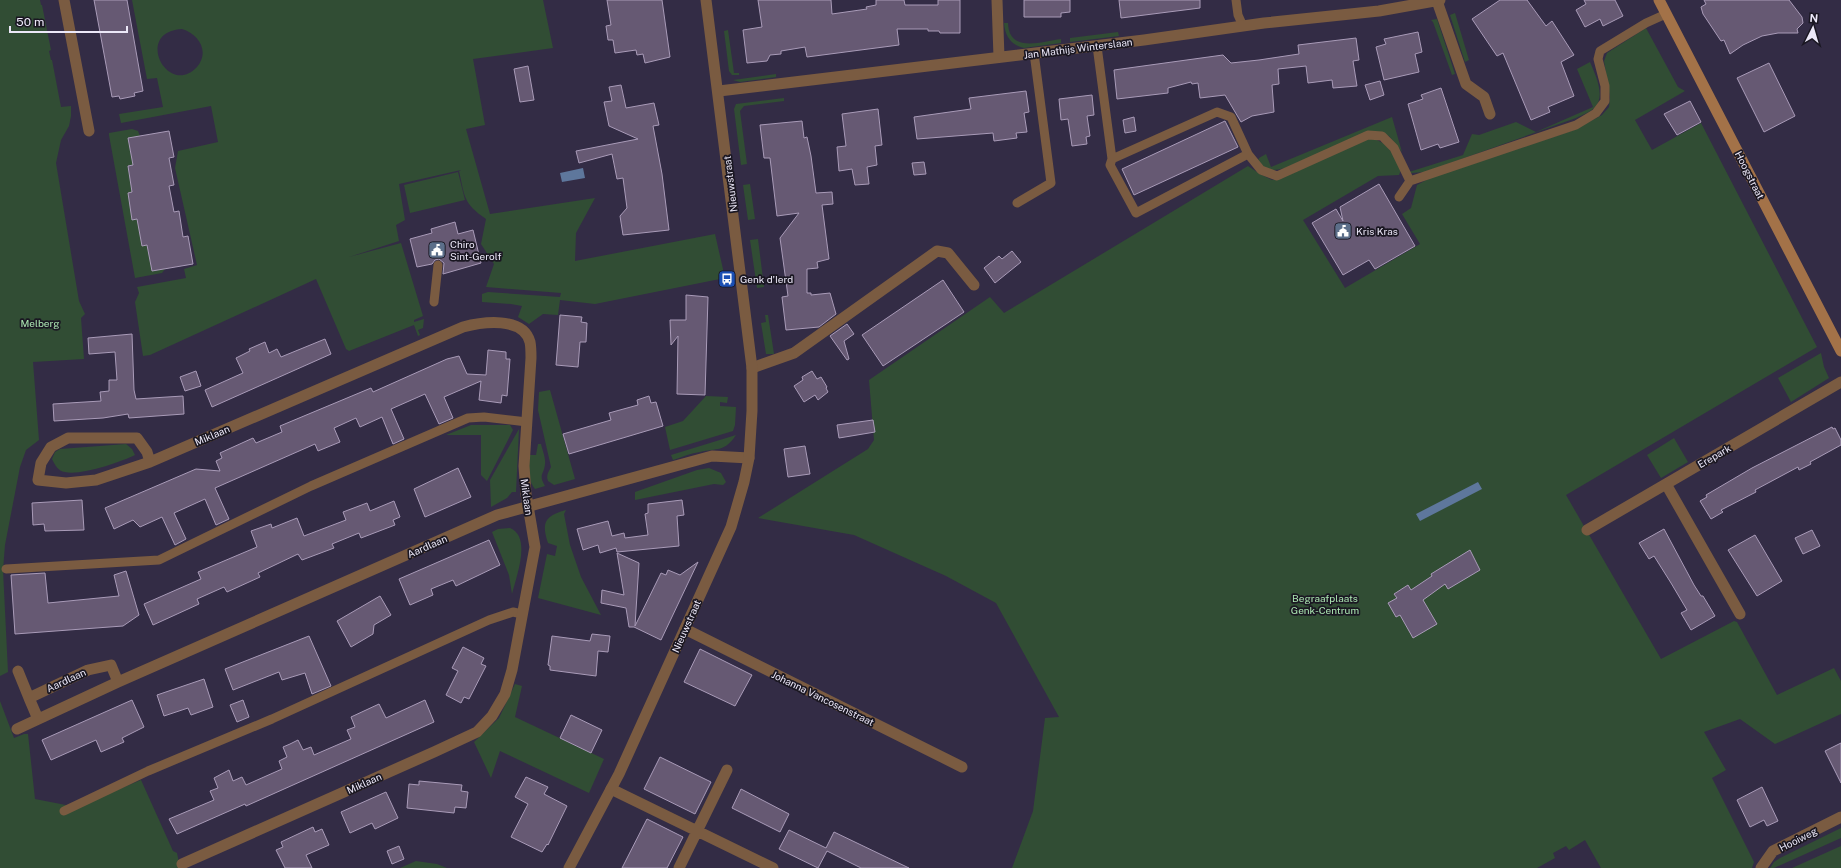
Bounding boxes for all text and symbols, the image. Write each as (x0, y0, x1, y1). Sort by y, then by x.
scale bar (10, 8, 127, 34)
north arrow (1793, 8, 1833, 48)
text: N (1809, 12, 1819, 24)
text: 50 m (16, 15, 44, 29)
street label: Jan Mathijs Winterslaan (1023, 35, 1133, 61)
street label: Hoogstraat (1733, 149, 1767, 201)
street label: Nieuwstraat (721, 155, 739, 213)
public building icon: Kris Kras (1333, 221, 1353, 241)
place label: Kris Kras (1356, 225, 1398, 237)
place label: Chiro Sint-Gerolf (450, 238, 501, 262)
public building icon: Chiro Sint-Gerolf (427, 240, 447, 260)
bus stop icon: Genk d'Ierd (717, 269, 737, 289)
place label: Genk d'Ierd (740, 273, 793, 285)
park label: Melberg (20, 317, 60, 329)
street label: Miklaan (193, 422, 231, 448)
street label: Erepark (1695, 441, 1733, 470)
street label: Miklaan (518, 478, 536, 516)
street label: Aardlaan (405, 532, 449, 560)
park label: Begraafplaats Genk-Centrum (1291, 592, 1359, 616)
street label: Nieuwstraat (669, 598, 703, 654)
street label: Aardlaan (44, 666, 88, 694)
street label: Johanna Vancosenstraat (770, 668, 876, 728)
street label: Miklaan (345, 770, 383, 796)
street label: Hooiweg (1777, 824, 1819, 854)

